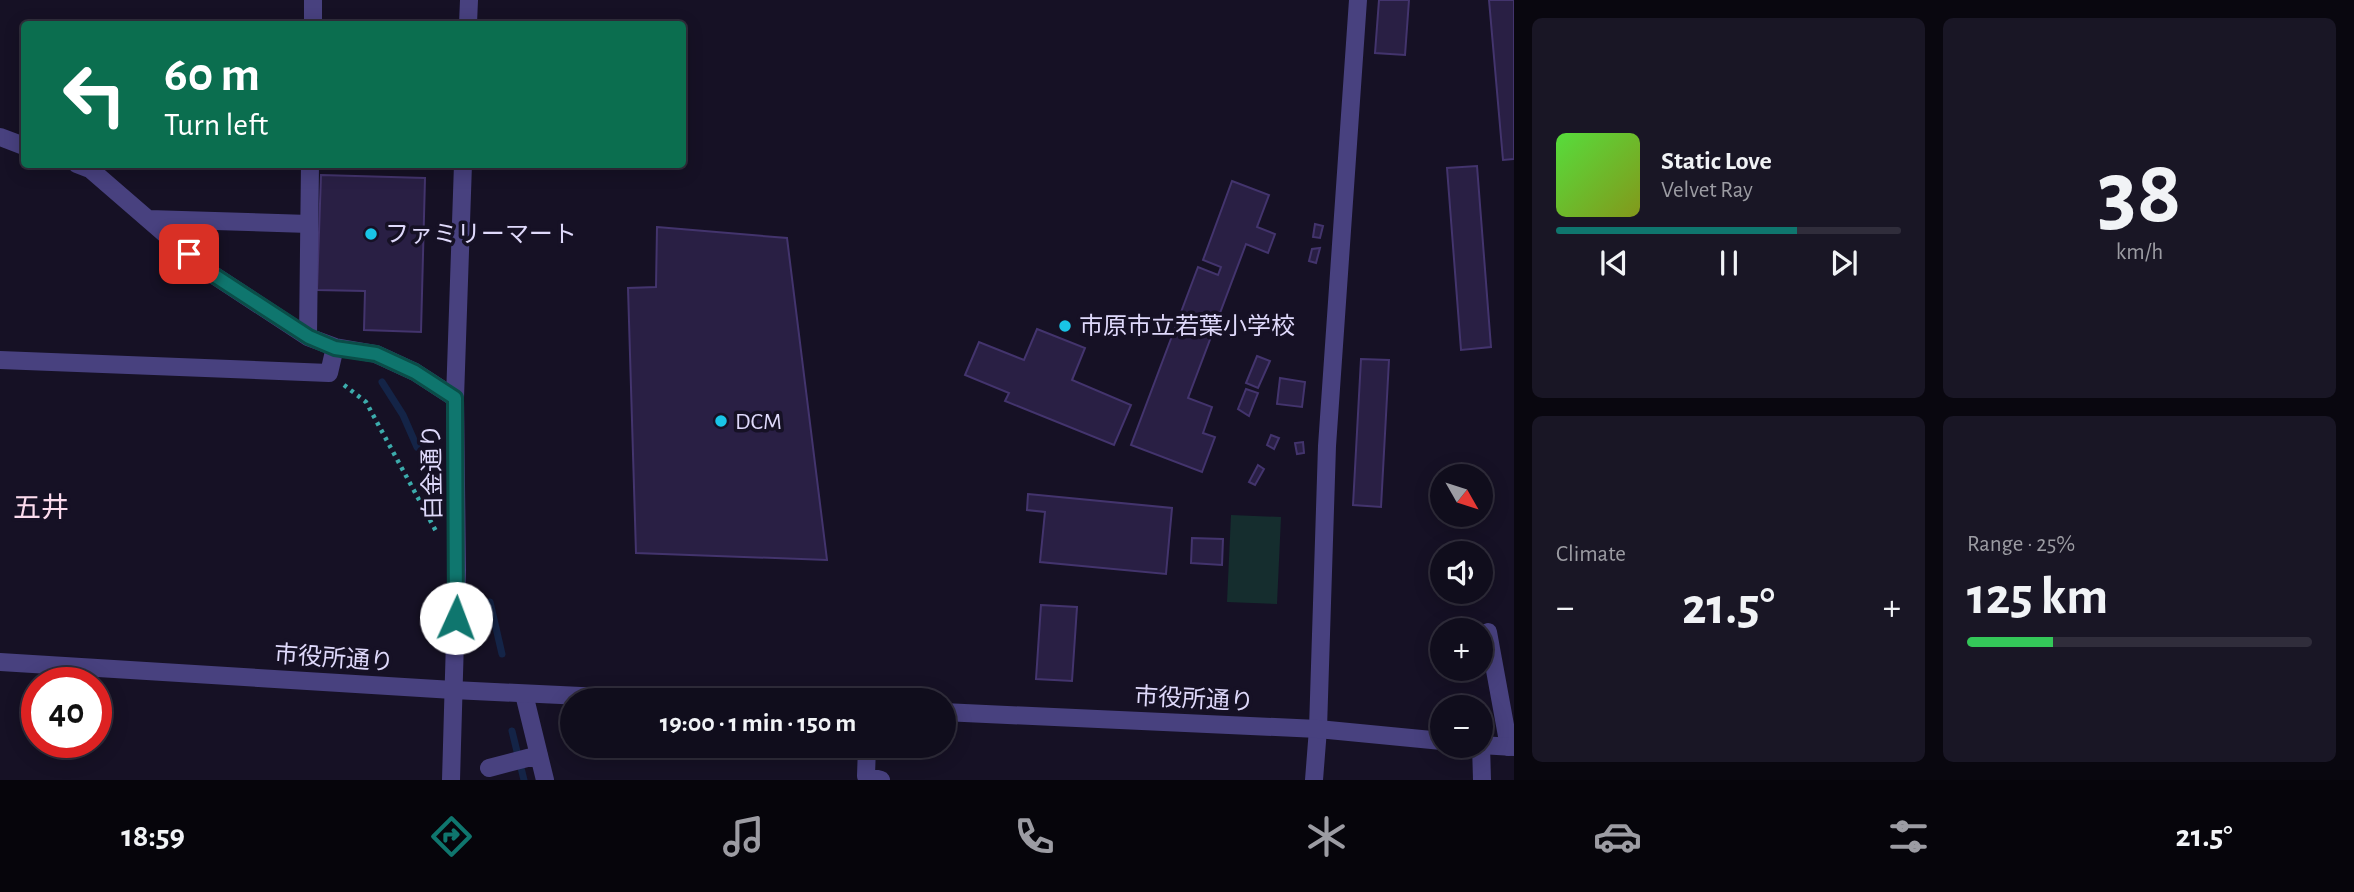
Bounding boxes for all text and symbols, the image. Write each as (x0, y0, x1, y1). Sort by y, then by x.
icon: left (49, 49, 140, 140)
text: 60 m (164, 51, 260, 100)
text: Turn left (164, 109, 268, 141)
text: Static Love (1661, 148, 1772, 174)
text: 38 (2097, 148, 2182, 239)
text: Velvet Ray (1661, 179, 1753, 202)
place label: ファミリーマート (385, 223, 577, 247)
pin (159, 224, 219, 284)
marker: ファミリーマート (363, 226, 379, 242)
icon: arrive (170, 235, 208, 273)
text: km/h (2116, 241, 2163, 264)
icon: previous (1595, 244, 1633, 282)
icon: pause (1710, 244, 1748, 282)
icon: next (1825, 244, 1863, 282)
place label: 市原市立若葉小学校 (1079, 313, 1295, 339)
marker: 市原市立若葉小学校 (1057, 318, 1073, 334)
place label: DCM (735, 410, 782, 434)
marker: DCM (713, 413, 729, 429)
street label: 白金通り (418, 424, 446, 520)
north arrow (1430, 464, 1493, 527)
map controls (1430, 464, 1493, 758)
district label: 五井 (13, 493, 69, 523)
text: Range · 25% (1967, 533, 2075, 556)
button: sound (1430, 541, 1493, 604)
text: Climate (1556, 543, 1626, 566)
text: 125 km (1967, 571, 2108, 623)
position arrow (419, 581, 493, 655)
text: 21.5° (1682, 581, 1775, 633)
text: − (1556, 589, 1574, 627)
text: + (1883, 589, 1901, 627)
button: + (1430, 618, 1493, 681)
street label: 市役所通り (273, 641, 395, 675)
speed limit sign: 40 (21, 667, 112, 758)
street label: 市役所通り (1133, 683, 1255, 715)
button: − (1430, 695, 1493, 758)
text: 19:00 · 1 min · 150 m (660, 710, 856, 736)
icon: directions (427, 812, 476, 861)
icon: music (719, 812, 768, 861)
icon: phone (1010, 812, 1059, 861)
icon: climate (1302, 812, 1351, 861)
icon: car (1593, 812, 1642, 861)
icon: filters (1884, 812, 1933, 861)
text: 18:59 (121, 820, 185, 852)
text: 21.5° (2176, 820, 2233, 852)

